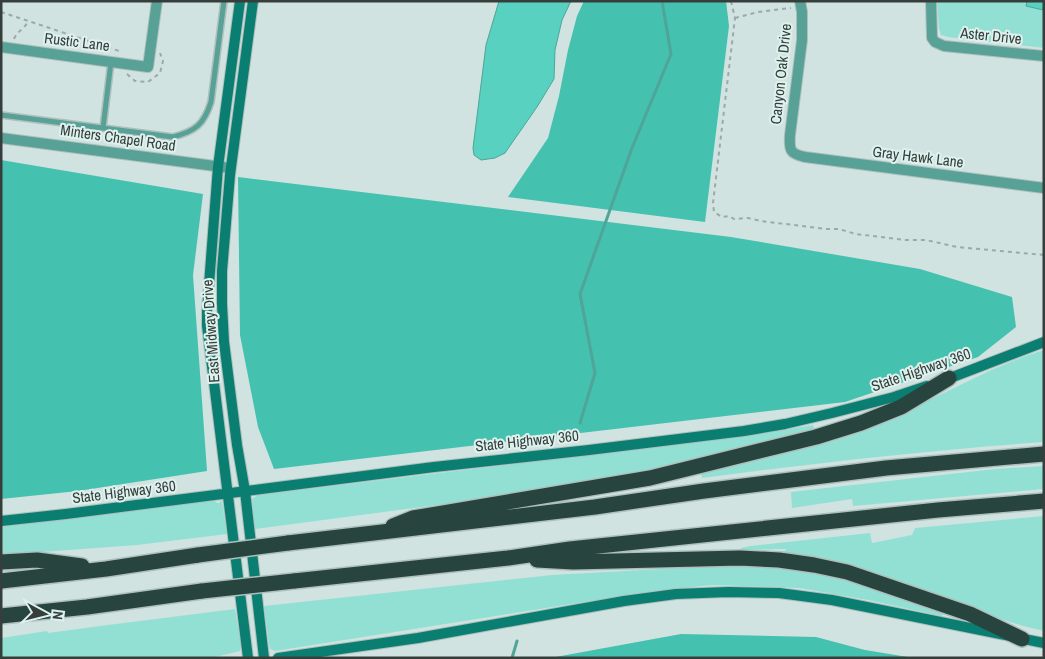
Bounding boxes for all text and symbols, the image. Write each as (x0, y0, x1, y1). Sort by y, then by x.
street label: Canyon Oak Drive (765, 22, 796, 125)
street label: Aster Drive (958, 22, 1023, 49)
street label: Rustic Lane (43, 27, 111, 56)
street label: Minters Chapel Road (59, 119, 177, 156)
street label: Gray Hawk Lane (871, 140, 965, 173)
street label: East Midway Drive (196, 279, 225, 383)
street label: State Highway 360 (868, 343, 974, 396)
street label: State Highway 360 (474, 425, 580, 456)
street label: State Highway 360 (71, 475, 177, 508)
north arrow (20, 589, 70, 639)
text: N (48, 610, 67, 621)

